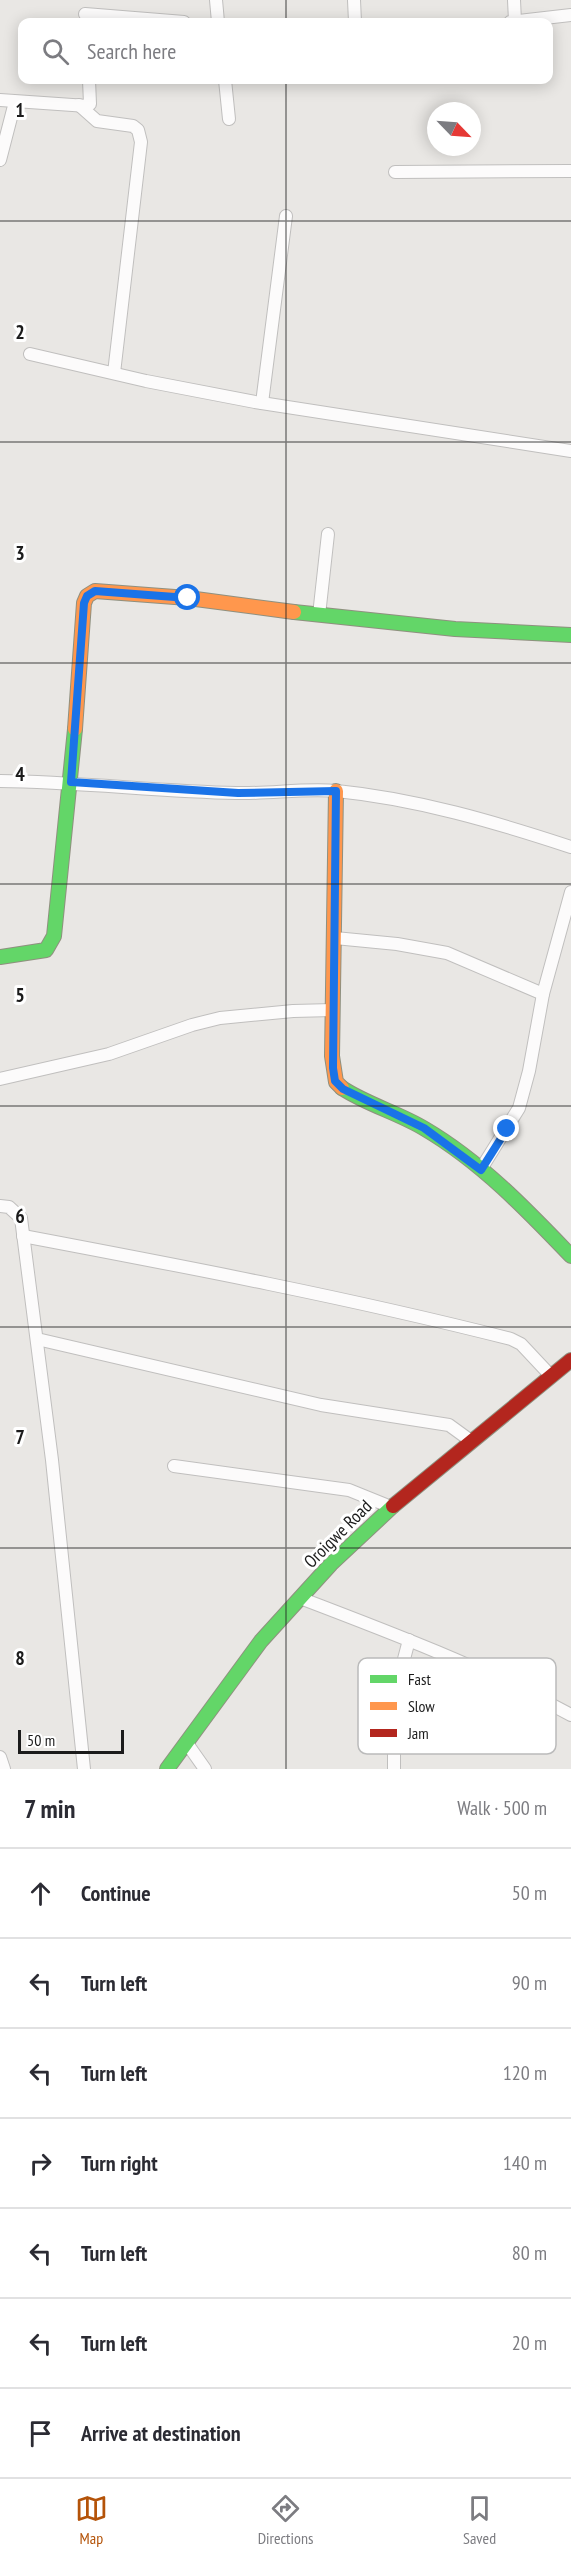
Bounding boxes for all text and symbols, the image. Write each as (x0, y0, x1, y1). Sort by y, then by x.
search box (18, 18, 553, 84)
icon: search (39, 35, 72, 68)
text: Search here (87, 37, 176, 65)
text: 1 (15, 97, 25, 123)
north arrow (427, 102, 481, 156)
text: 2 (15, 319, 25, 345)
text: 3 (15, 540, 25, 566)
route start (174, 584, 200, 610)
text: 4 (15, 761, 25, 787)
text: 5 (15, 982, 25, 1008)
route end (493, 1115, 519, 1141)
text: 6 (15, 1203, 25, 1229)
text: 7 (15, 1424, 25, 1450)
street label: Oroigwe Road (299, 1495, 376, 1572)
text: 8 (15, 1645, 25, 1671)
legend (358, 1658, 556, 1754)
text: Fast (408, 1669, 431, 1689)
text: Slow (408, 1696, 435, 1716)
text: Jam (407, 1723, 429, 1743)
scale bar (18, 1727, 124, 1754)
text: 50 m (27, 1730, 55, 1750)
text: 7 min (24, 1792, 75, 1825)
text: Walk · 500 m (457, 1795, 547, 1821)
icon: ahead (24, 1877, 57, 1910)
text: Continue (81, 1879, 151, 1907)
text: 50 m (512, 1880, 547, 1906)
icon: left (24, 1967, 57, 2000)
text: Turn left (81, 1969, 147, 1997)
text: 90 m (512, 1970, 547, 1996)
icon: left (24, 2057, 57, 2090)
text: Turn left (81, 2059, 147, 2087)
text: 120 m (503, 2060, 547, 2086)
icon: right (24, 2147, 57, 2180)
text: Turn right (81, 2149, 158, 2177)
text: 140 m (503, 2150, 547, 2176)
icon: left (24, 2237, 57, 2270)
text: Turn left (81, 2239, 147, 2267)
text: 80 m (512, 2240, 547, 2266)
icon: left (24, 2327, 57, 2360)
text: Turn left (81, 2329, 147, 2357)
text: 20 m (512, 2330, 547, 2356)
icon: arrive (24, 2417, 57, 2450)
text: Arrive at destination (81, 2419, 241, 2447)
tab: Map (75, 2492, 108, 2548)
tab: Directions (258, 2492, 313, 2548)
tab: Saved (463, 2492, 496, 2548)

